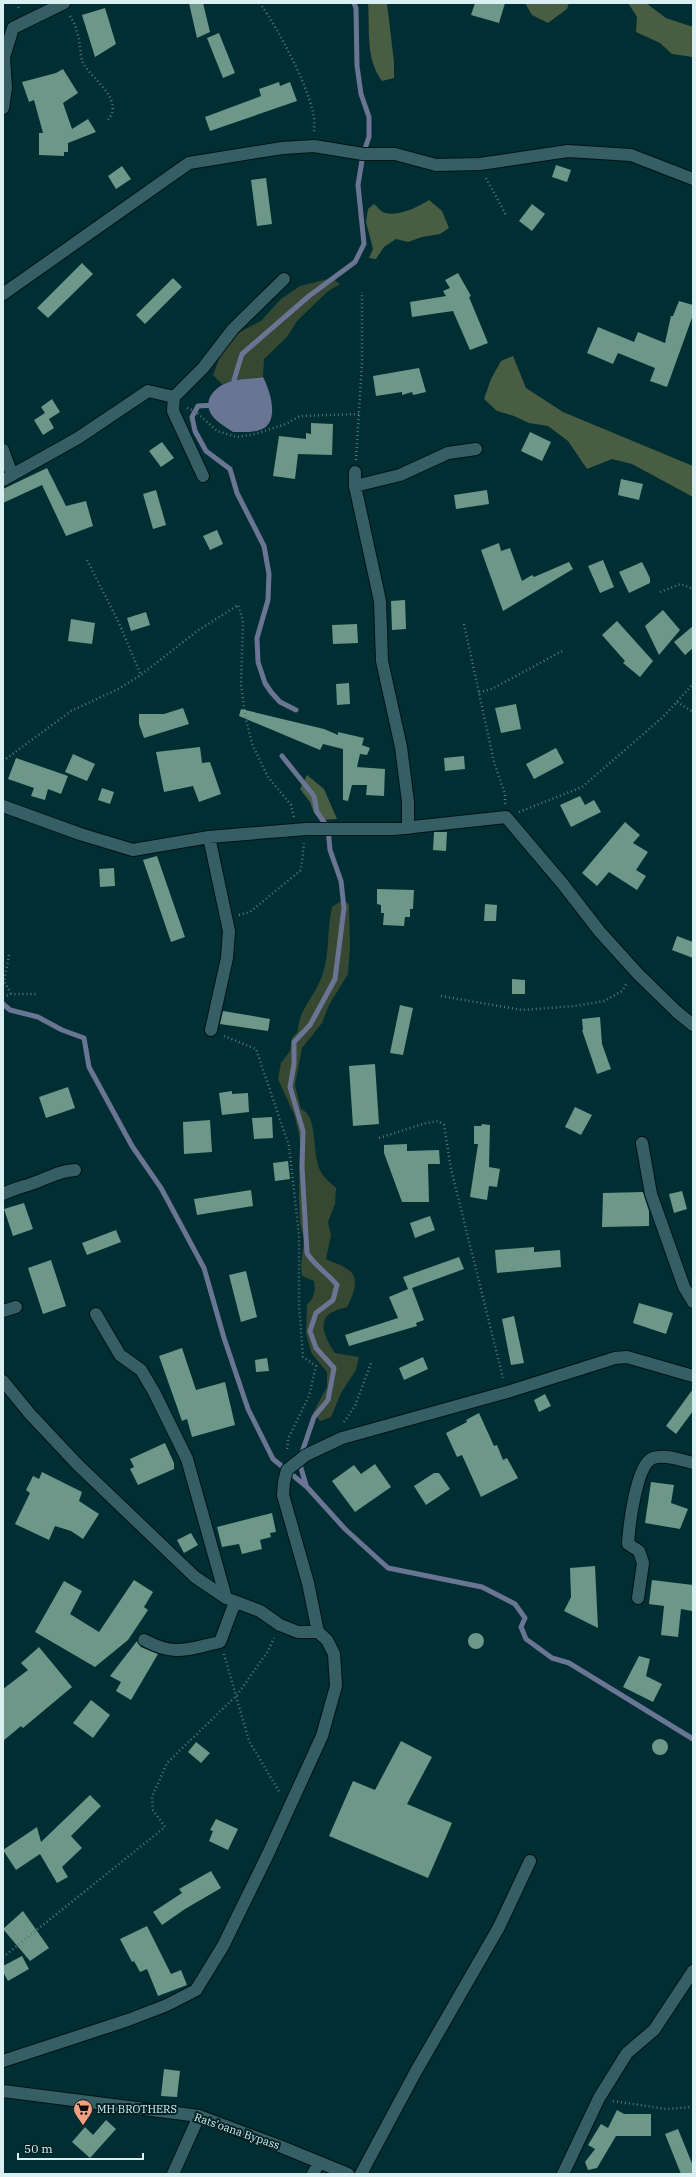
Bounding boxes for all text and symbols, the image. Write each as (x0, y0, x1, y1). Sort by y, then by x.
supermarket icon: MH BROTHERS (72, 2098, 94, 2126)
place label: MH BROTHERS (97, 2102, 177, 2116)
street label: Rats'oana Bypass (192, 2110, 282, 2152)
scale bar (18, 2135, 143, 2161)
text: 50 m (24, 2141, 53, 2156)

